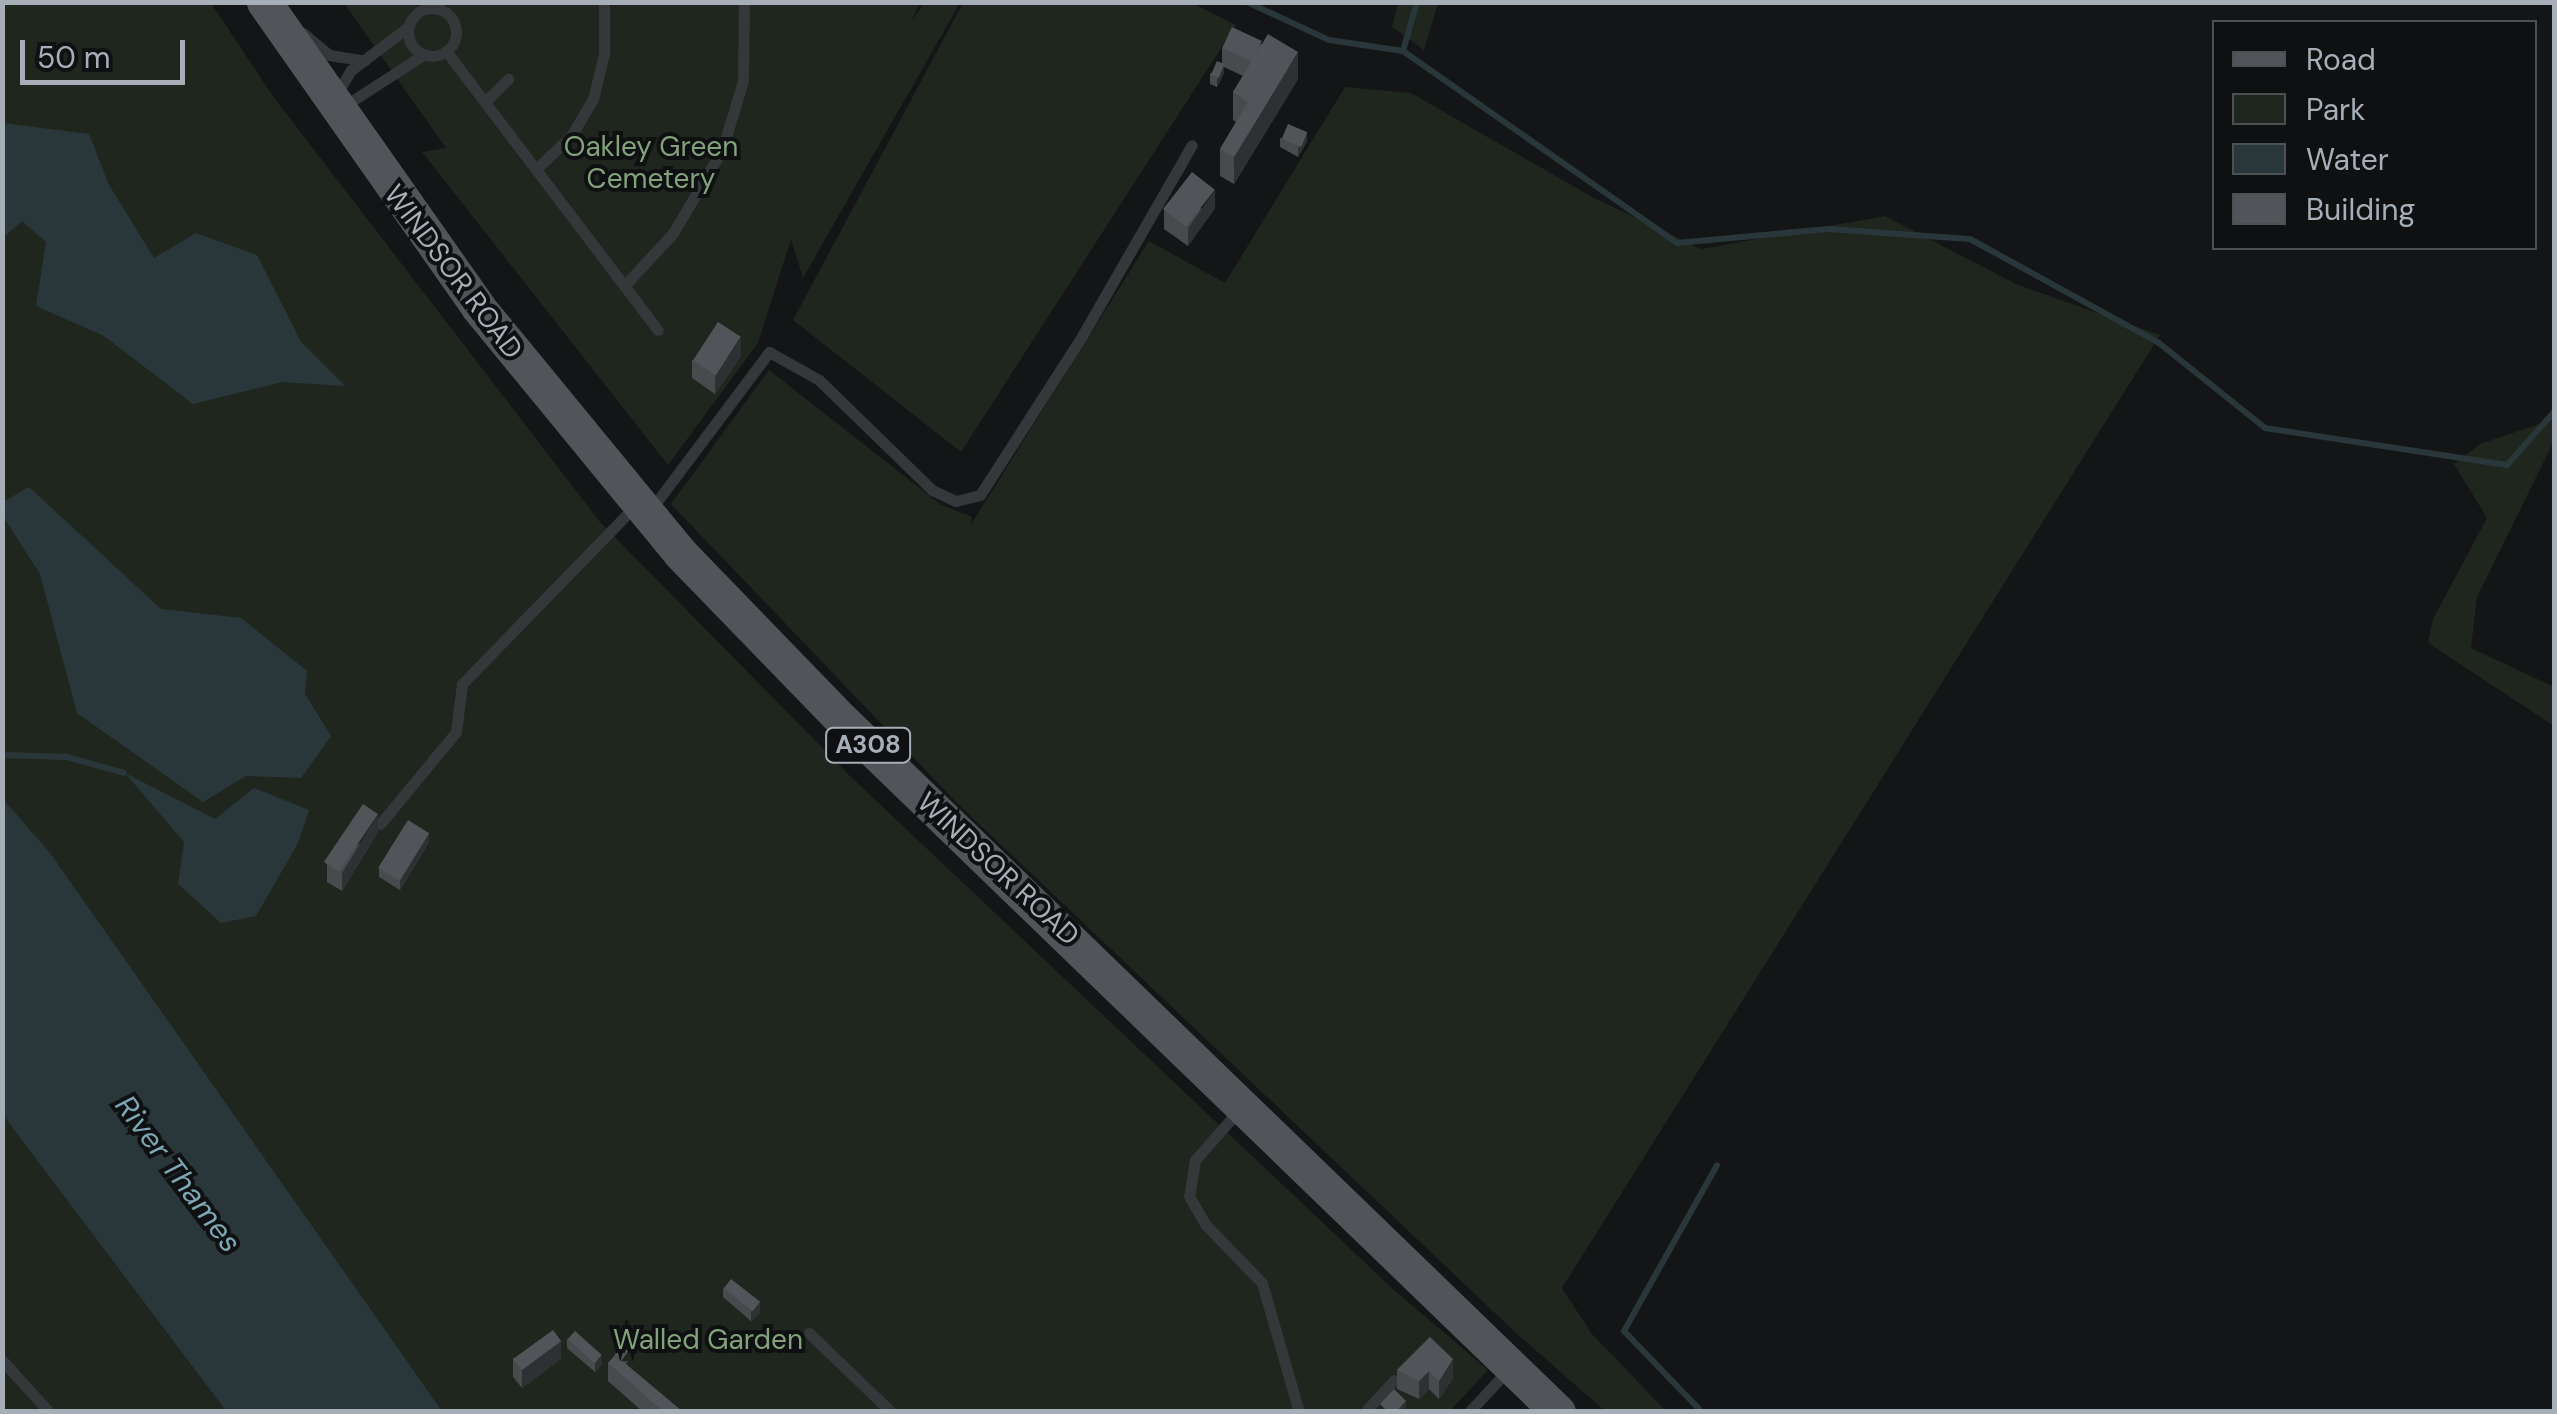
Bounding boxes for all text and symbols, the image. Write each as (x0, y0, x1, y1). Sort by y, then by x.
scale bar (25, 20, 190, 82)
legend (2212, 20, 2537, 250)
text: 50 m (37, 38, 111, 77)
text: Road (2306, 40, 2376, 79)
text: Park (2306, 90, 2365, 129)
park label: Oakley Green Cemetery (564, 130, 738, 196)
text: Water (2306, 140, 2389, 179)
street label: WINDSOR ROAD (377, 178, 529, 366)
text: Building (2306, 190, 2415, 229)
road number: A308 (823, 725, 913, 765)
street label: WINDSOR ROAD (910, 785, 1086, 953)
water label: River Thames (107, 1089, 249, 1259)
park label: Walled Garden (613, 1323, 803, 1357)

